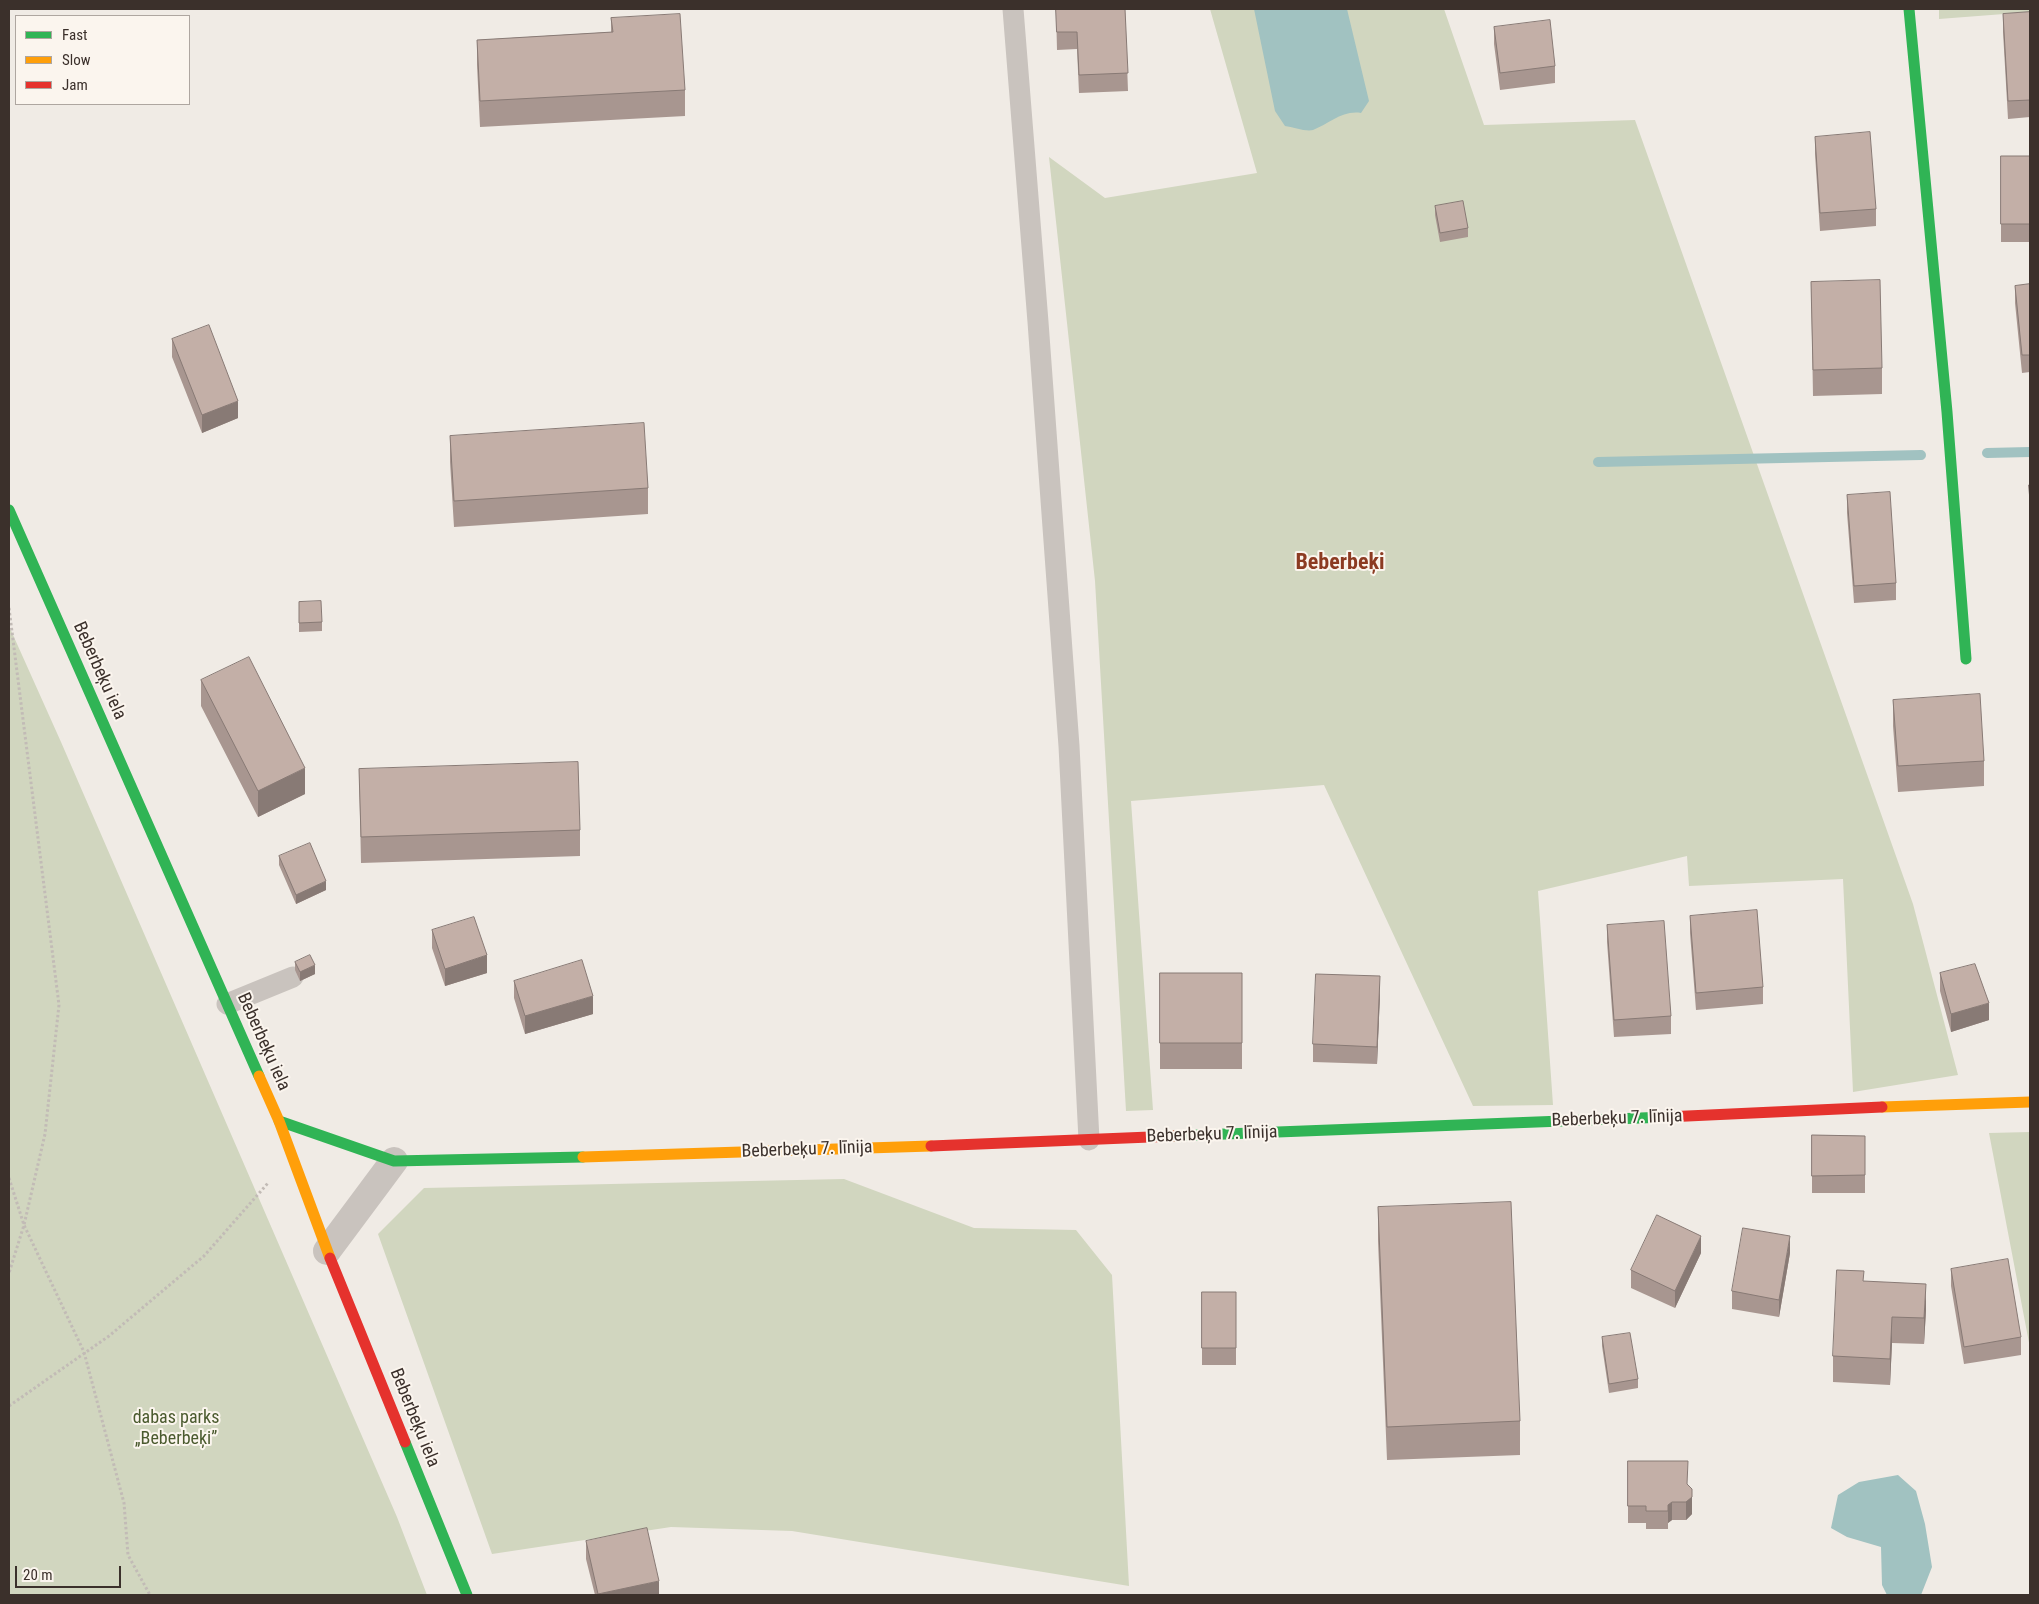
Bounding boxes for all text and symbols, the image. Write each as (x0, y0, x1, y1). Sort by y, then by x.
legend (15, 15, 190, 105)
text: Fast (62, 26, 87, 44)
text: Slow (62, 51, 91, 69)
text: Jam (62, 76, 88, 94)
district label: Beberbeķi (1295, 550, 1385, 576)
street label: Beberbeķu iela (68, 619, 130, 723)
street label: Beberbeķu iela (232, 990, 294, 1094)
street label: Beberbeķu 7. līnija (1551, 1106, 1683, 1132)
street label: Beberbeķu 7. līnija (1146, 1122, 1278, 1148)
street label: Beberbeķu 7. līnija (741, 1137, 873, 1163)
street label: Beberbeķu iela (384, 1365, 444, 1471)
park label: dabas parks „Beberbeķi” (133, 1407, 219, 1450)
scale bar (18, 1556, 124, 1588)
text: 20 m (23, 1566, 53, 1584)

